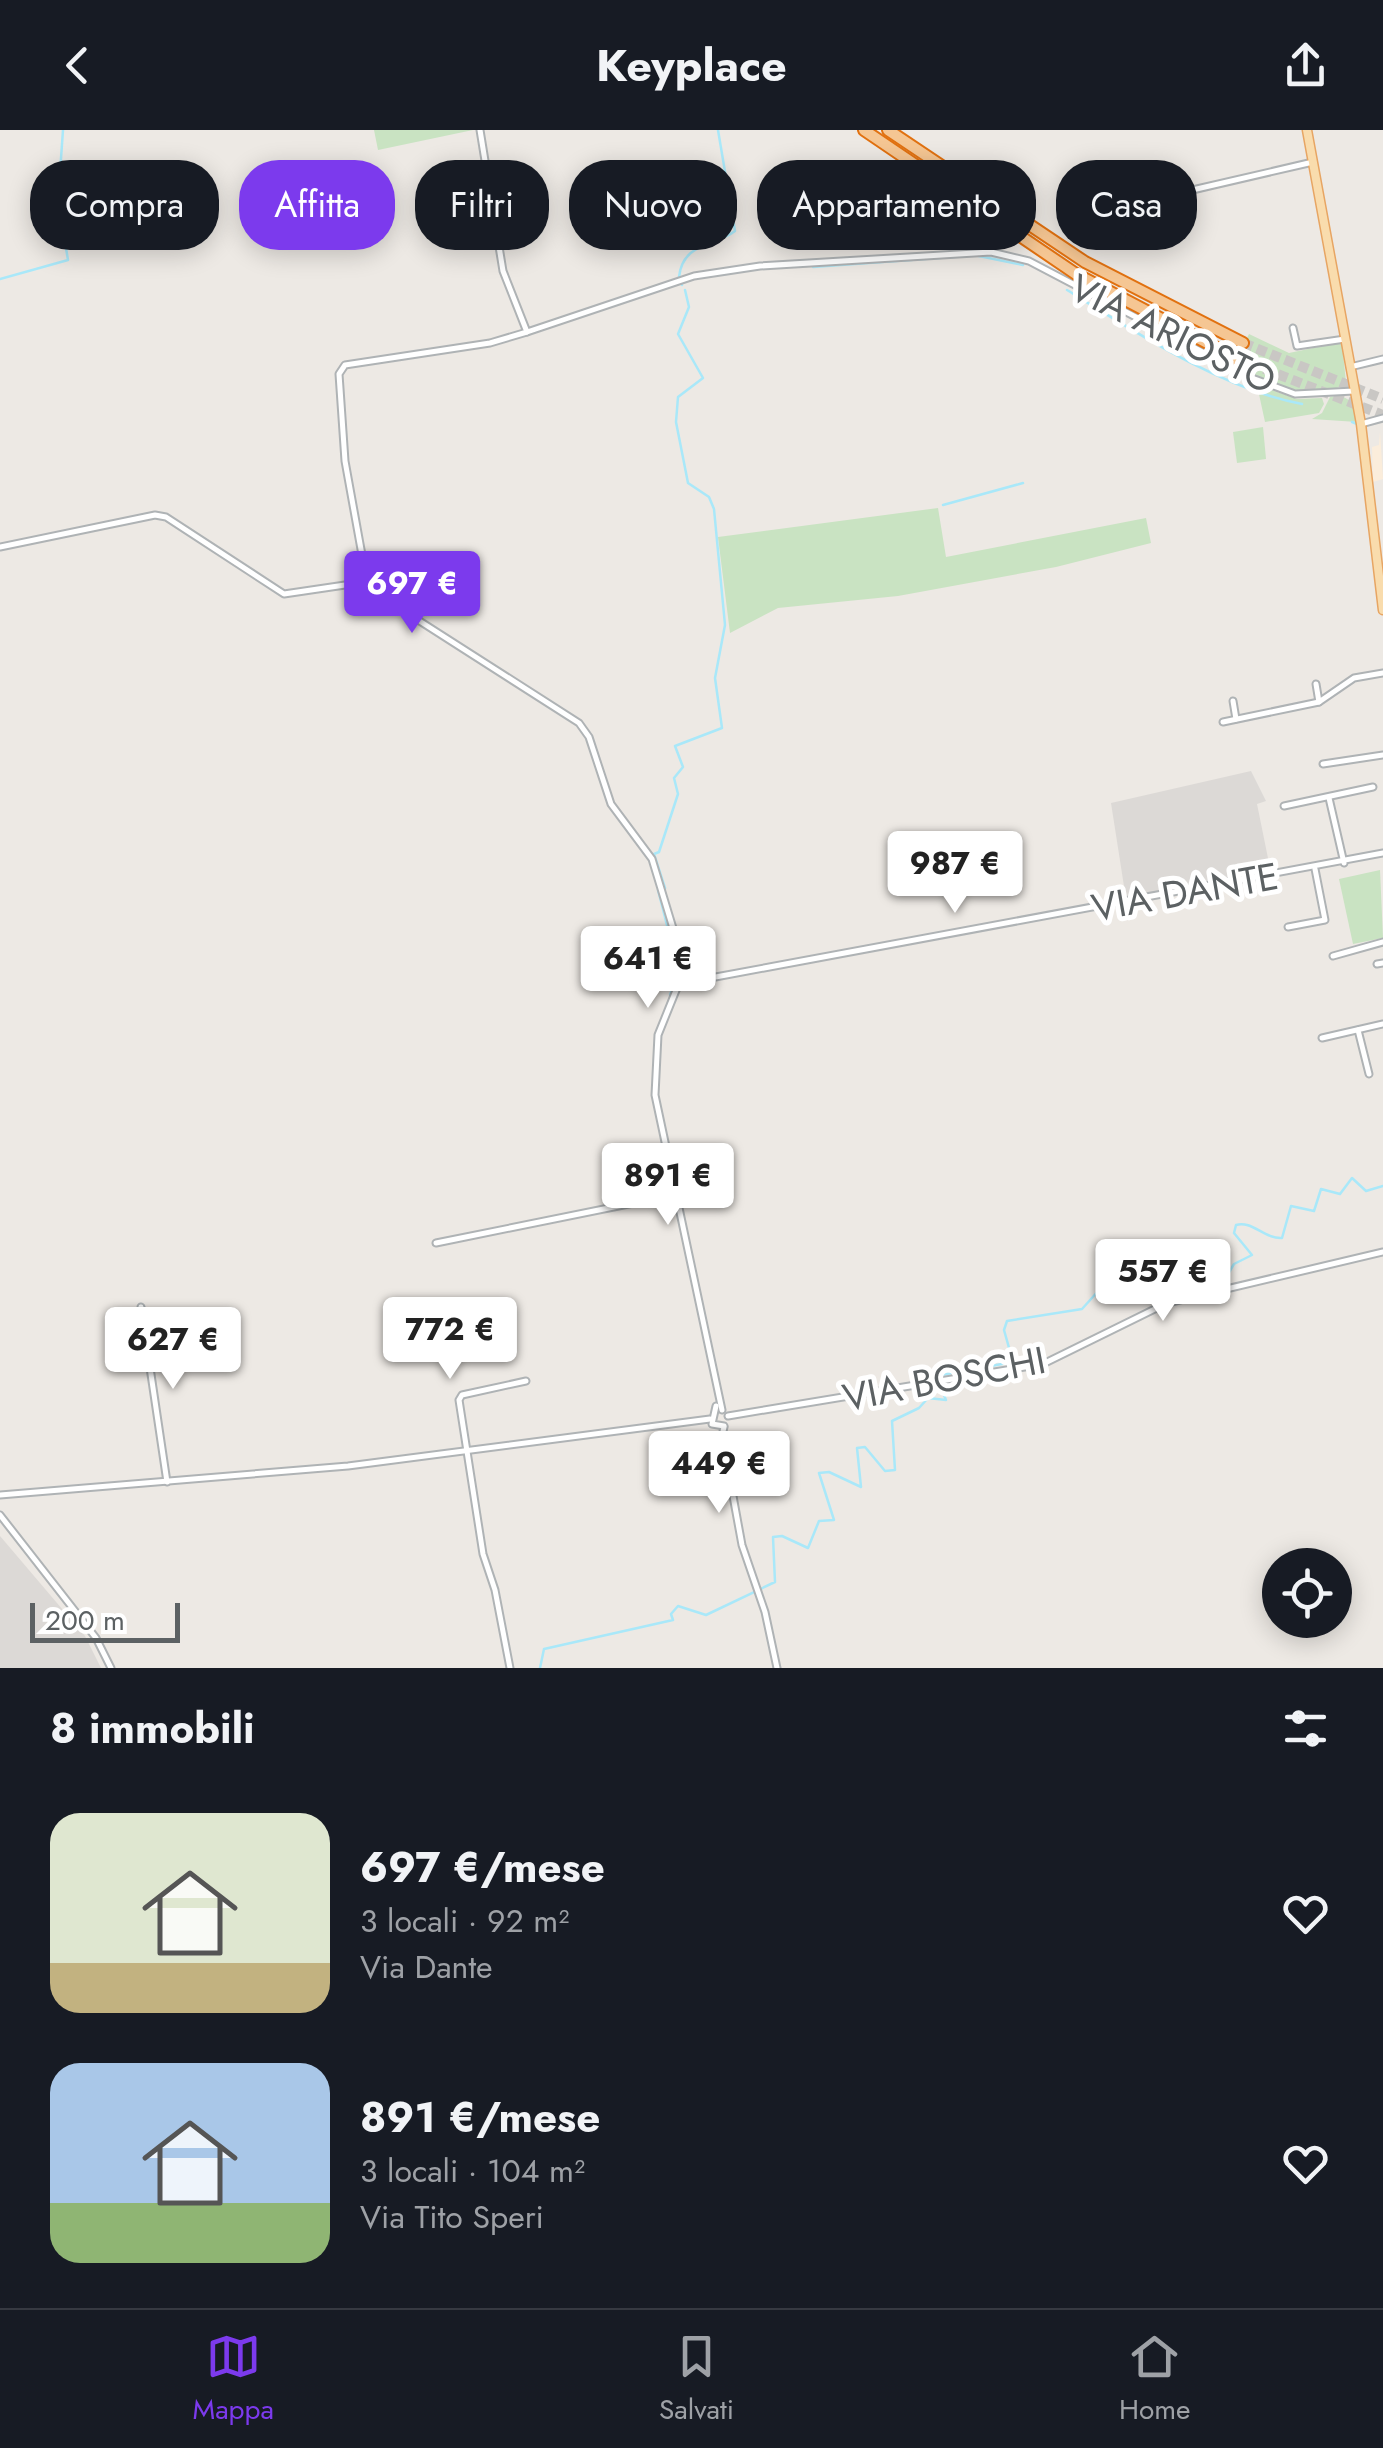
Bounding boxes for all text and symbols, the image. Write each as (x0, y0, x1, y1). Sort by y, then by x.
text: Keyplace (596, 33, 787, 98)
icon: back (50, 38, 105, 93)
icon: share (1278, 38, 1333, 93)
chip: Compra (30, 160, 219, 250)
chip: Affitta (239, 160, 395, 250)
chip: Filtri (415, 160, 549, 250)
chip: Nuovo (569, 160, 737, 250)
chip: Appartamento (757, 160, 1036, 250)
chip: Casa (1056, 160, 1197, 250)
street label: VIA ARIOSTO (1061, 260, 1286, 407)
pin: 697 € (342, 551, 482, 636)
text: 697 € (366, 560, 458, 606)
pin: 987 € (885, 831, 1025, 916)
text: 987 € (910, 840, 1000, 886)
street label: VIA DANTE (1087, 848, 1283, 935)
pin: 641 € (578, 926, 718, 1011)
text: 641 € (603, 935, 693, 981)
pin: 891 € (598, 1143, 738, 1228)
text: 891 € (624, 1152, 712, 1198)
pin: 557 € (1093, 1239, 1233, 1324)
text: 557 € (1117, 1248, 1209, 1294)
pin: 772 € (380, 1297, 520, 1382)
text: 772 € (405, 1306, 495, 1352)
pin: 627 € (103, 1307, 243, 1392)
text: 627 € (127, 1316, 219, 1362)
street label: VIA BOSCHI (838, 1332, 1050, 1425)
pin: 449 € (649, 1431, 789, 1516)
text: 449 € (671, 1440, 767, 1486)
map controls (1262, 1548, 1352, 1638)
button: locate (1262, 1548, 1352, 1638)
scale bar (30, 1598, 180, 1642)
text: 200 m (45, 1600, 125, 1641)
text: 8 immobili (50, 1698, 255, 1759)
icon: filters (1278, 1701, 1333, 1756)
text: 697 €/mese (360, 1837, 605, 1898)
icon: home (130, 1853, 250, 1973)
icon: heart (1278, 1886, 1333, 1941)
text: 3 locali · 92 m² (360, 1898, 569, 1944)
text: Via Dante (360, 1944, 493, 1990)
text: 891 €/mese (360, 2087, 600, 2148)
icon: home (130, 2103, 250, 2223)
icon: heart (1278, 2136, 1333, 2191)
text: 3 locali · 104 m² (360, 2148, 585, 2194)
text: Via Tito Speri (360, 2194, 544, 2240)
tab: Mappa (192, 2329, 274, 2430)
tab: Salvati (659, 2329, 734, 2430)
tab: Home (1119, 2329, 1191, 2430)

